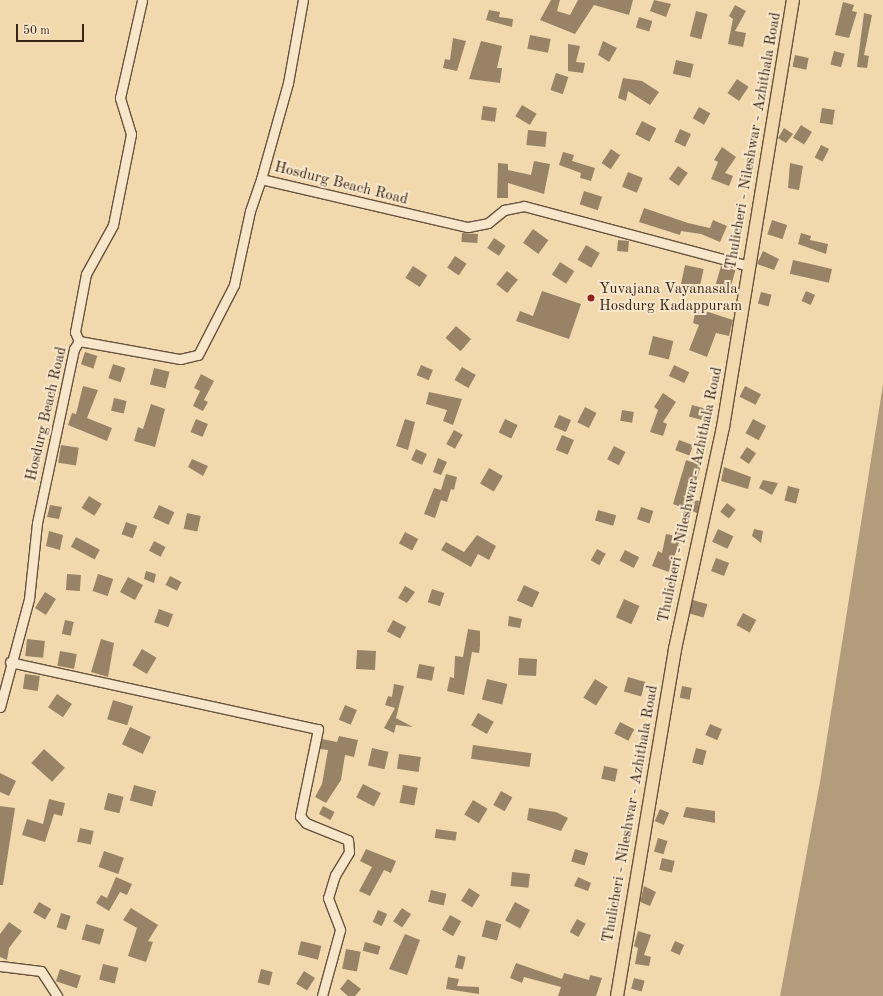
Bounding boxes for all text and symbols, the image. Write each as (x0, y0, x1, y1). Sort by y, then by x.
street label: Thulicheri - Nileshwar - Azhithala Road (722, 11, 786, 271)
scale bar (18, 16, 86, 42)
text: 50 m (23, 25, 50, 37)
street label: Hosdurg Beach Road (272, 159, 410, 209)
place label: Yuvajana Vayanasala Hosdurg Kadappuram (599, 280, 742, 315)
marker: Yuvajana Vayanasala Hosdurg Kadappuram (586, 293, 596, 303)
street label: Hosdurg Beach Road (23, 345, 71, 483)
street label: Thulicheri - Nileshwar - Azhithala Road (655, 366, 727, 624)
street label: Thulicheri - Nileshwar - Azhithala Road (599, 684, 663, 944)

